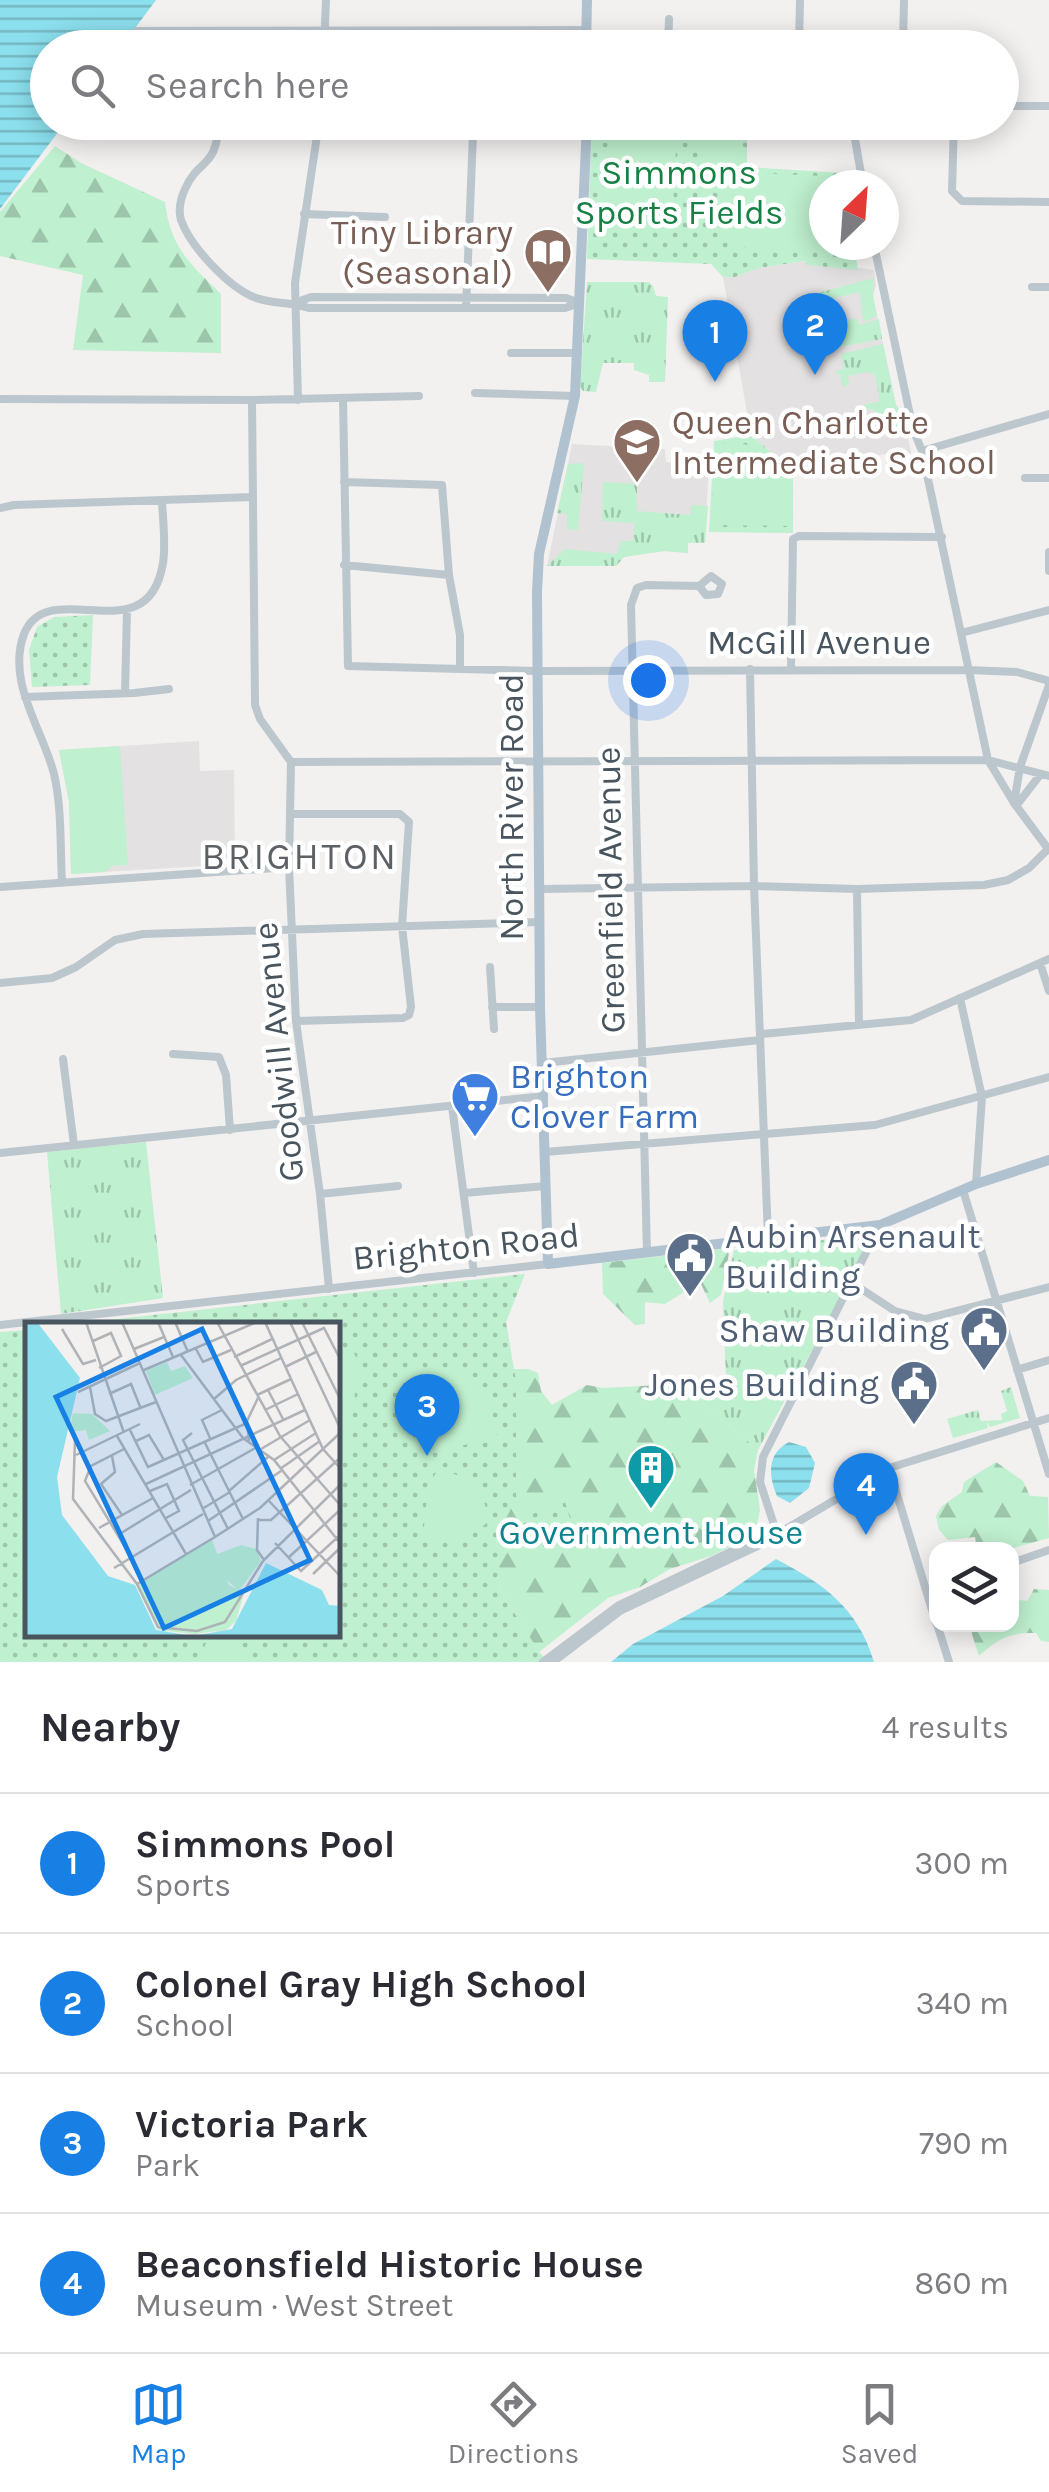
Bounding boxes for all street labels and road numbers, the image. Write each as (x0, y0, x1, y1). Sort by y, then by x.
street label: McGill Avenue (707, 622, 931, 663)
street label: North River Road (491, 673, 532, 941)
street label: Greenfield Avenue (588, 746, 633, 1034)
street label: Goodwill Avenue (244, 920, 312, 1184)
street label: Brighton Road (351, 1214, 582, 1279)

